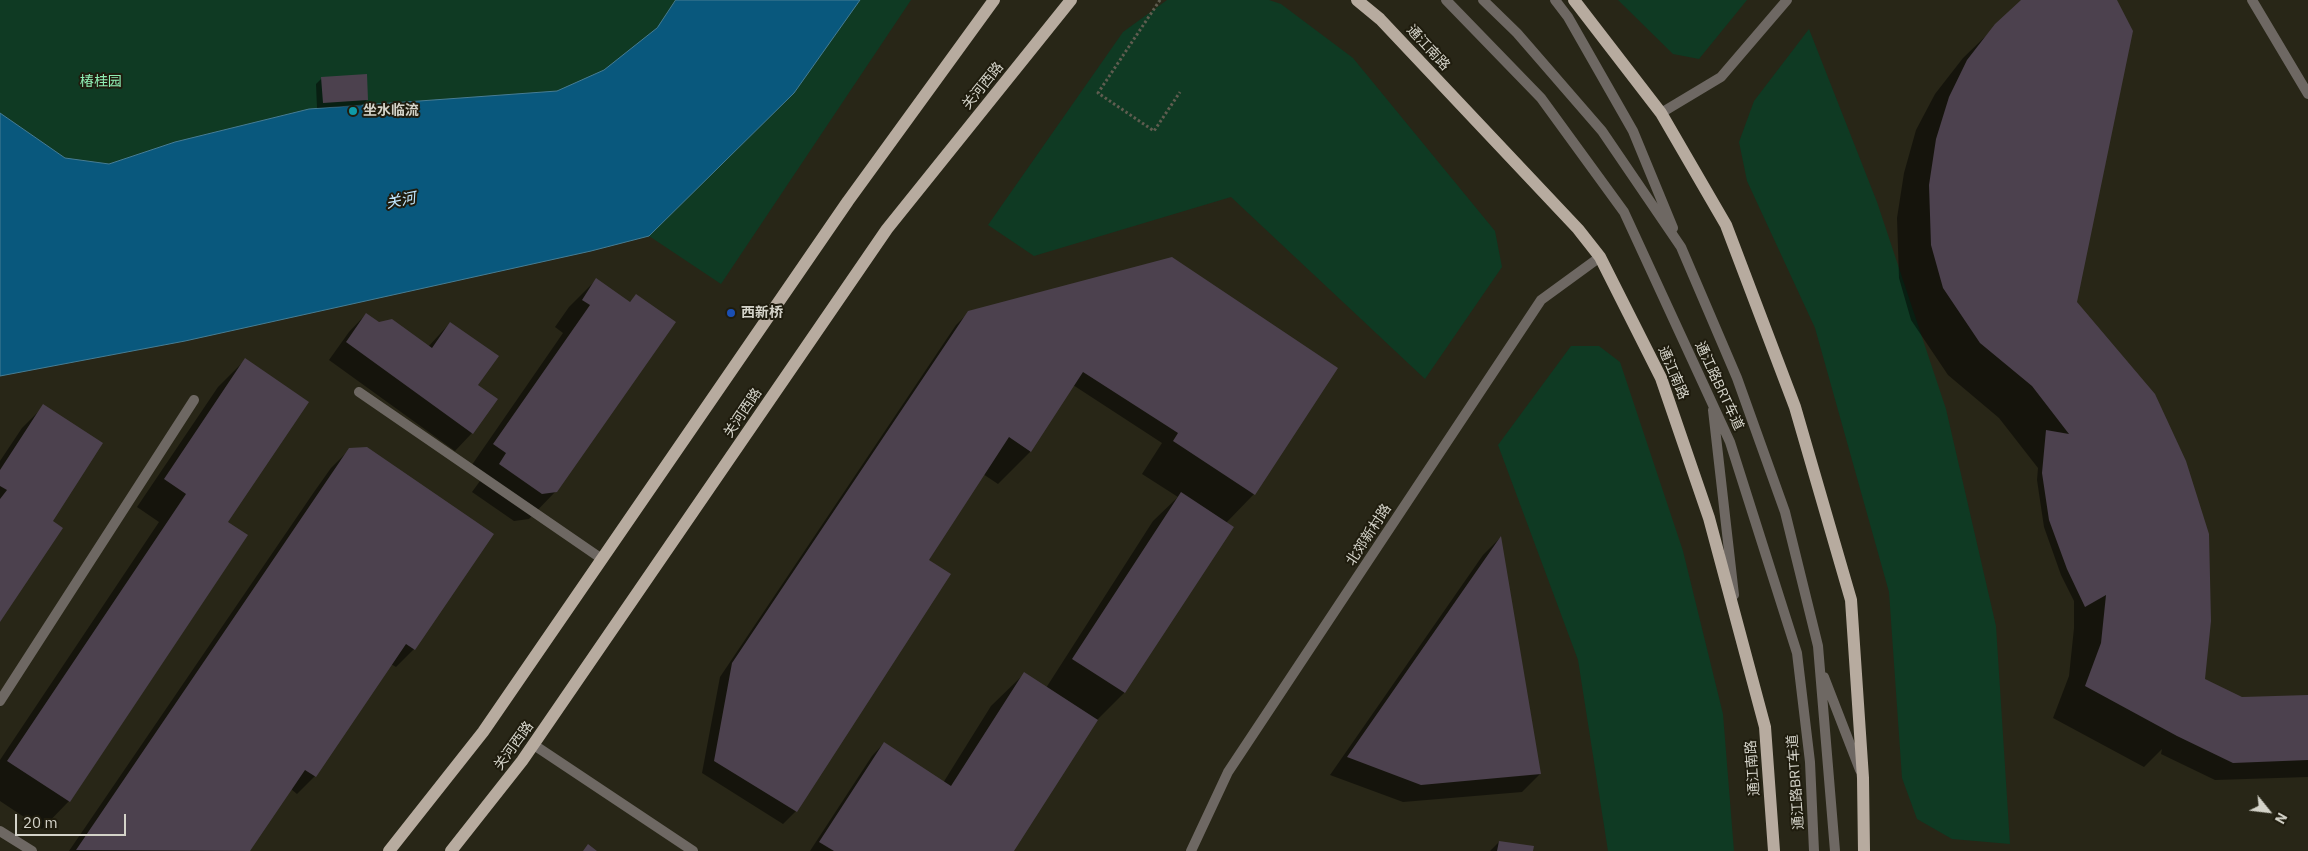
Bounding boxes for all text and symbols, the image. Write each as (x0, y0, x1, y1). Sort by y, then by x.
street label: 通江南路 (1403, 22, 1453, 74)
street label: 关河西路 (959, 59, 1007, 113)
park label: 椿桂园 (80, 74, 122, 90)
place label: 坐水临流 (363, 103, 419, 119)
marker: 坐水临流 (347, 105, 359, 117)
water label: 关河 (385, 189, 417, 213)
place label: 西新桥 (741, 305, 783, 321)
marker: 西新桥 (725, 307, 737, 319)
street label: 通江路BRT车道 (1691, 339, 1747, 433)
street label: 通江南路 (1654, 344, 1692, 402)
street label: 关河西路 (720, 385, 766, 441)
street label: 北郊新村路 (1343, 501, 1395, 569)
street label: 关河西路 (491, 718, 537, 774)
street label: 通江路BRT车道 (1784, 734, 1808, 830)
street label: 通江南路 (1743, 739, 1763, 797)
north arrow (2243, 786, 2293, 836)
scale bar (18, 804, 129, 836)
text: N (2271, 809, 2291, 827)
text: 20 m (23, 813, 58, 832)

